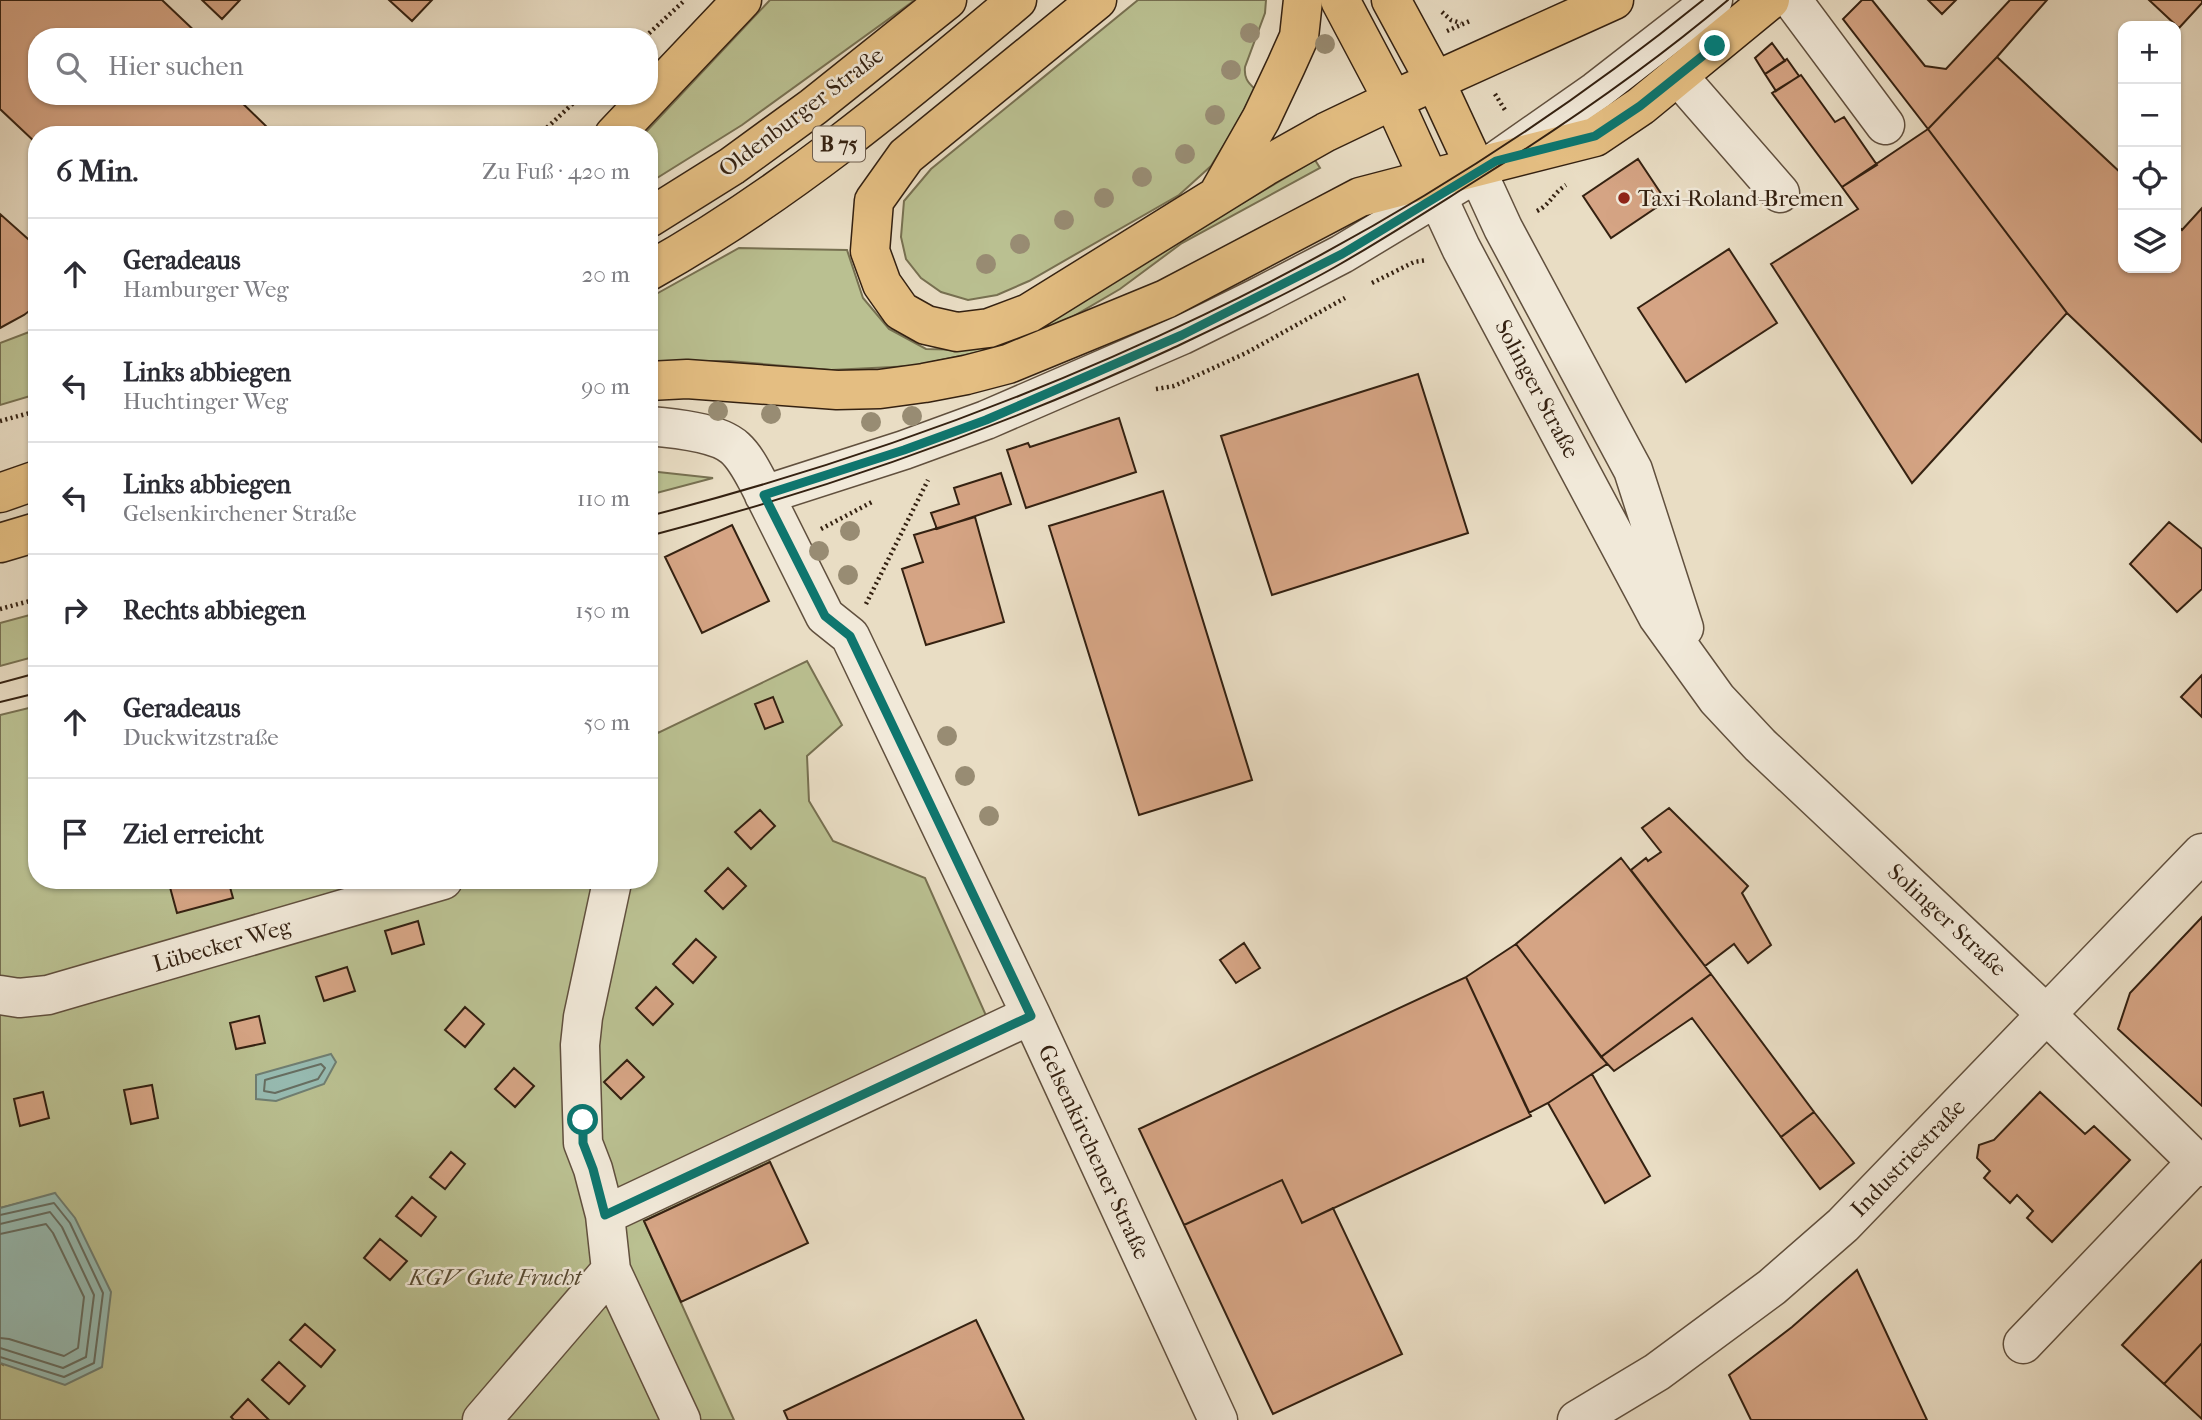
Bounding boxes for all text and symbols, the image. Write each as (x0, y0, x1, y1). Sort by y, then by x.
map controls (2118, 21, 2181, 273)
button: + (2118, 21, 2181, 84)
search box (28, 28, 658, 105)
route end (1699, 30, 1730, 61)
street label: Oldenburger Straße (713, 41, 889, 183)
icon: search (52, 48, 90, 86)
text: Hier suchen (108, 51, 244, 82)
button: − (2118, 84, 2181, 147)
road number: B 75 (813, 127, 865, 162)
button: locate (2118, 147, 2181, 210)
text: 6 Min. (56, 154, 138, 189)
text: Zu Fuß · 420 m (482, 158, 630, 185)
place label: Taxi-Roland-Bremen (1638, 185, 1844, 212)
marker: Taxi-Roland-Bremen (1616, 190, 1632, 206)
button: layers (2118, 210, 2181, 273)
text: Geradeaus (123, 245, 241, 276)
icon: ahead (56, 255, 94, 293)
text: 20 m (581, 261, 630, 288)
text: Hamburger Weg (123, 276, 289, 303)
street label: Solinger Straße (1489, 315, 1585, 463)
text: Links abbiegen (123, 357, 291, 388)
icon: left (56, 367, 94, 405)
text: 90 m (581, 373, 630, 400)
text: Huchtinger Weg (123, 388, 288, 415)
text: Links abbiegen (123, 469, 291, 500)
icon: left (56, 479, 94, 517)
text: 110 m (577, 485, 630, 512)
text: Gelsenkirchener Straße (123, 500, 357, 527)
icon: right (56, 591, 94, 629)
text: Rechts abbiegen (123, 595, 306, 626)
text: 150 m (575, 597, 630, 624)
text: Geradeaus (123, 693, 241, 724)
icon: ahead (56, 703, 94, 741)
text: 50 m (583, 709, 630, 736)
text: Duckwitzstraße (123, 724, 279, 751)
icon: arrive (56, 815, 94, 853)
text: Ziel erreicht (123, 819, 264, 850)
street label: Solinger Straße (1882, 858, 2012, 982)
street label: Lübecker Weg (150, 912, 295, 978)
street label: Gelsenkirchener Straße (1032, 1040, 1156, 1264)
street label: Industriestraße (1845, 1093, 1971, 1223)
route start (567, 1104, 598, 1135)
park label: KGV Gute Frucht (407, 1264, 583, 1291)

